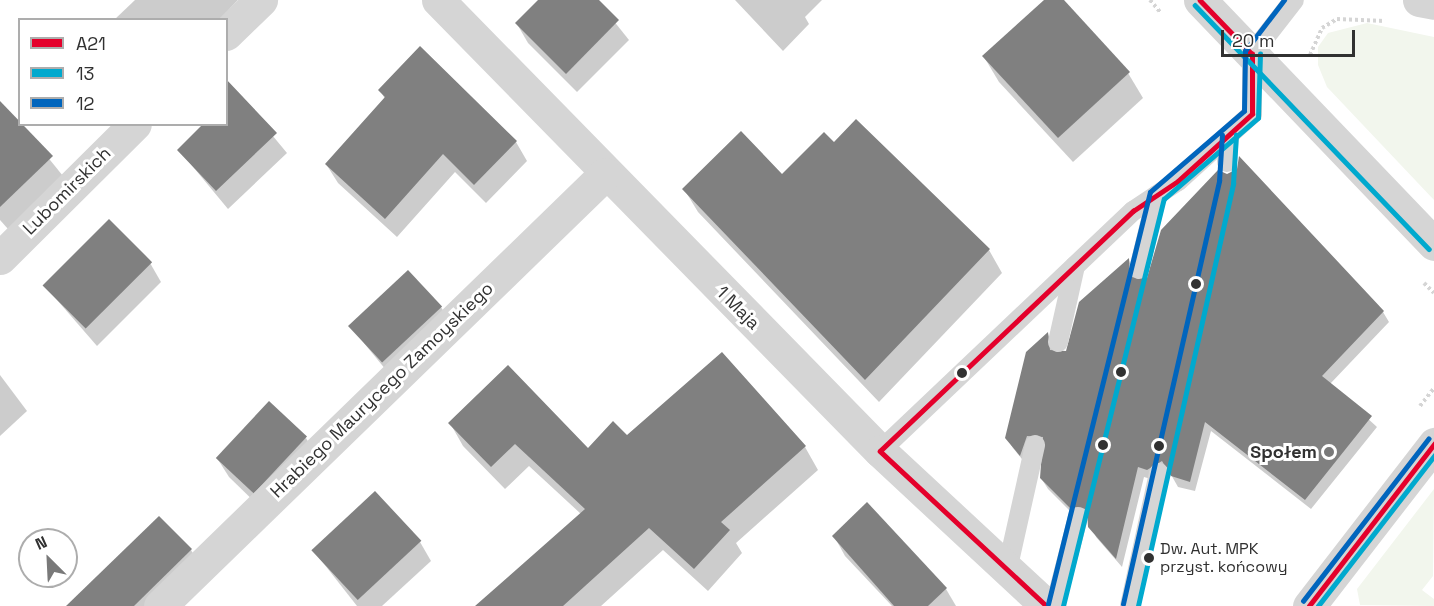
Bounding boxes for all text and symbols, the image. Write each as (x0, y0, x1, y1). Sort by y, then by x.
legend (18, 18, 228, 126)
scale bar (1224, 18, 1358, 56)
text: 20 m (1232, 29, 1275, 52)
text: A21 (76, 32, 106, 55)
text: 13 (76, 62, 94, 85)
text: 12 (76, 92, 94, 115)
street label: Lubomirskich (19, 143, 115, 239)
street label: Hrabiego Maurycego Zamoyskiego (266, 278, 498, 502)
unlabelled marker (1190, 278, 1202, 290)
street label: 1 Maja (712, 282, 764, 334)
unlabelled marker (1115, 366, 1127, 378)
unlabelled marker (956, 367, 968, 379)
unlabelled marker (1097, 439, 1109, 451)
unlabelled marker (1153, 440, 1165, 452)
place label: Społem (1250, 441, 1317, 463)
marker: Społem (1322, 445, 1336, 459)
north arrow (18, 528, 78, 588)
text: N (32, 531, 50, 555)
place label: Dw. Aut. MPK przyst. końcowy (1160, 539, 1288, 577)
marker: Dw. Aut. MPK przyst. końcowy (1143, 552, 1155, 564)

